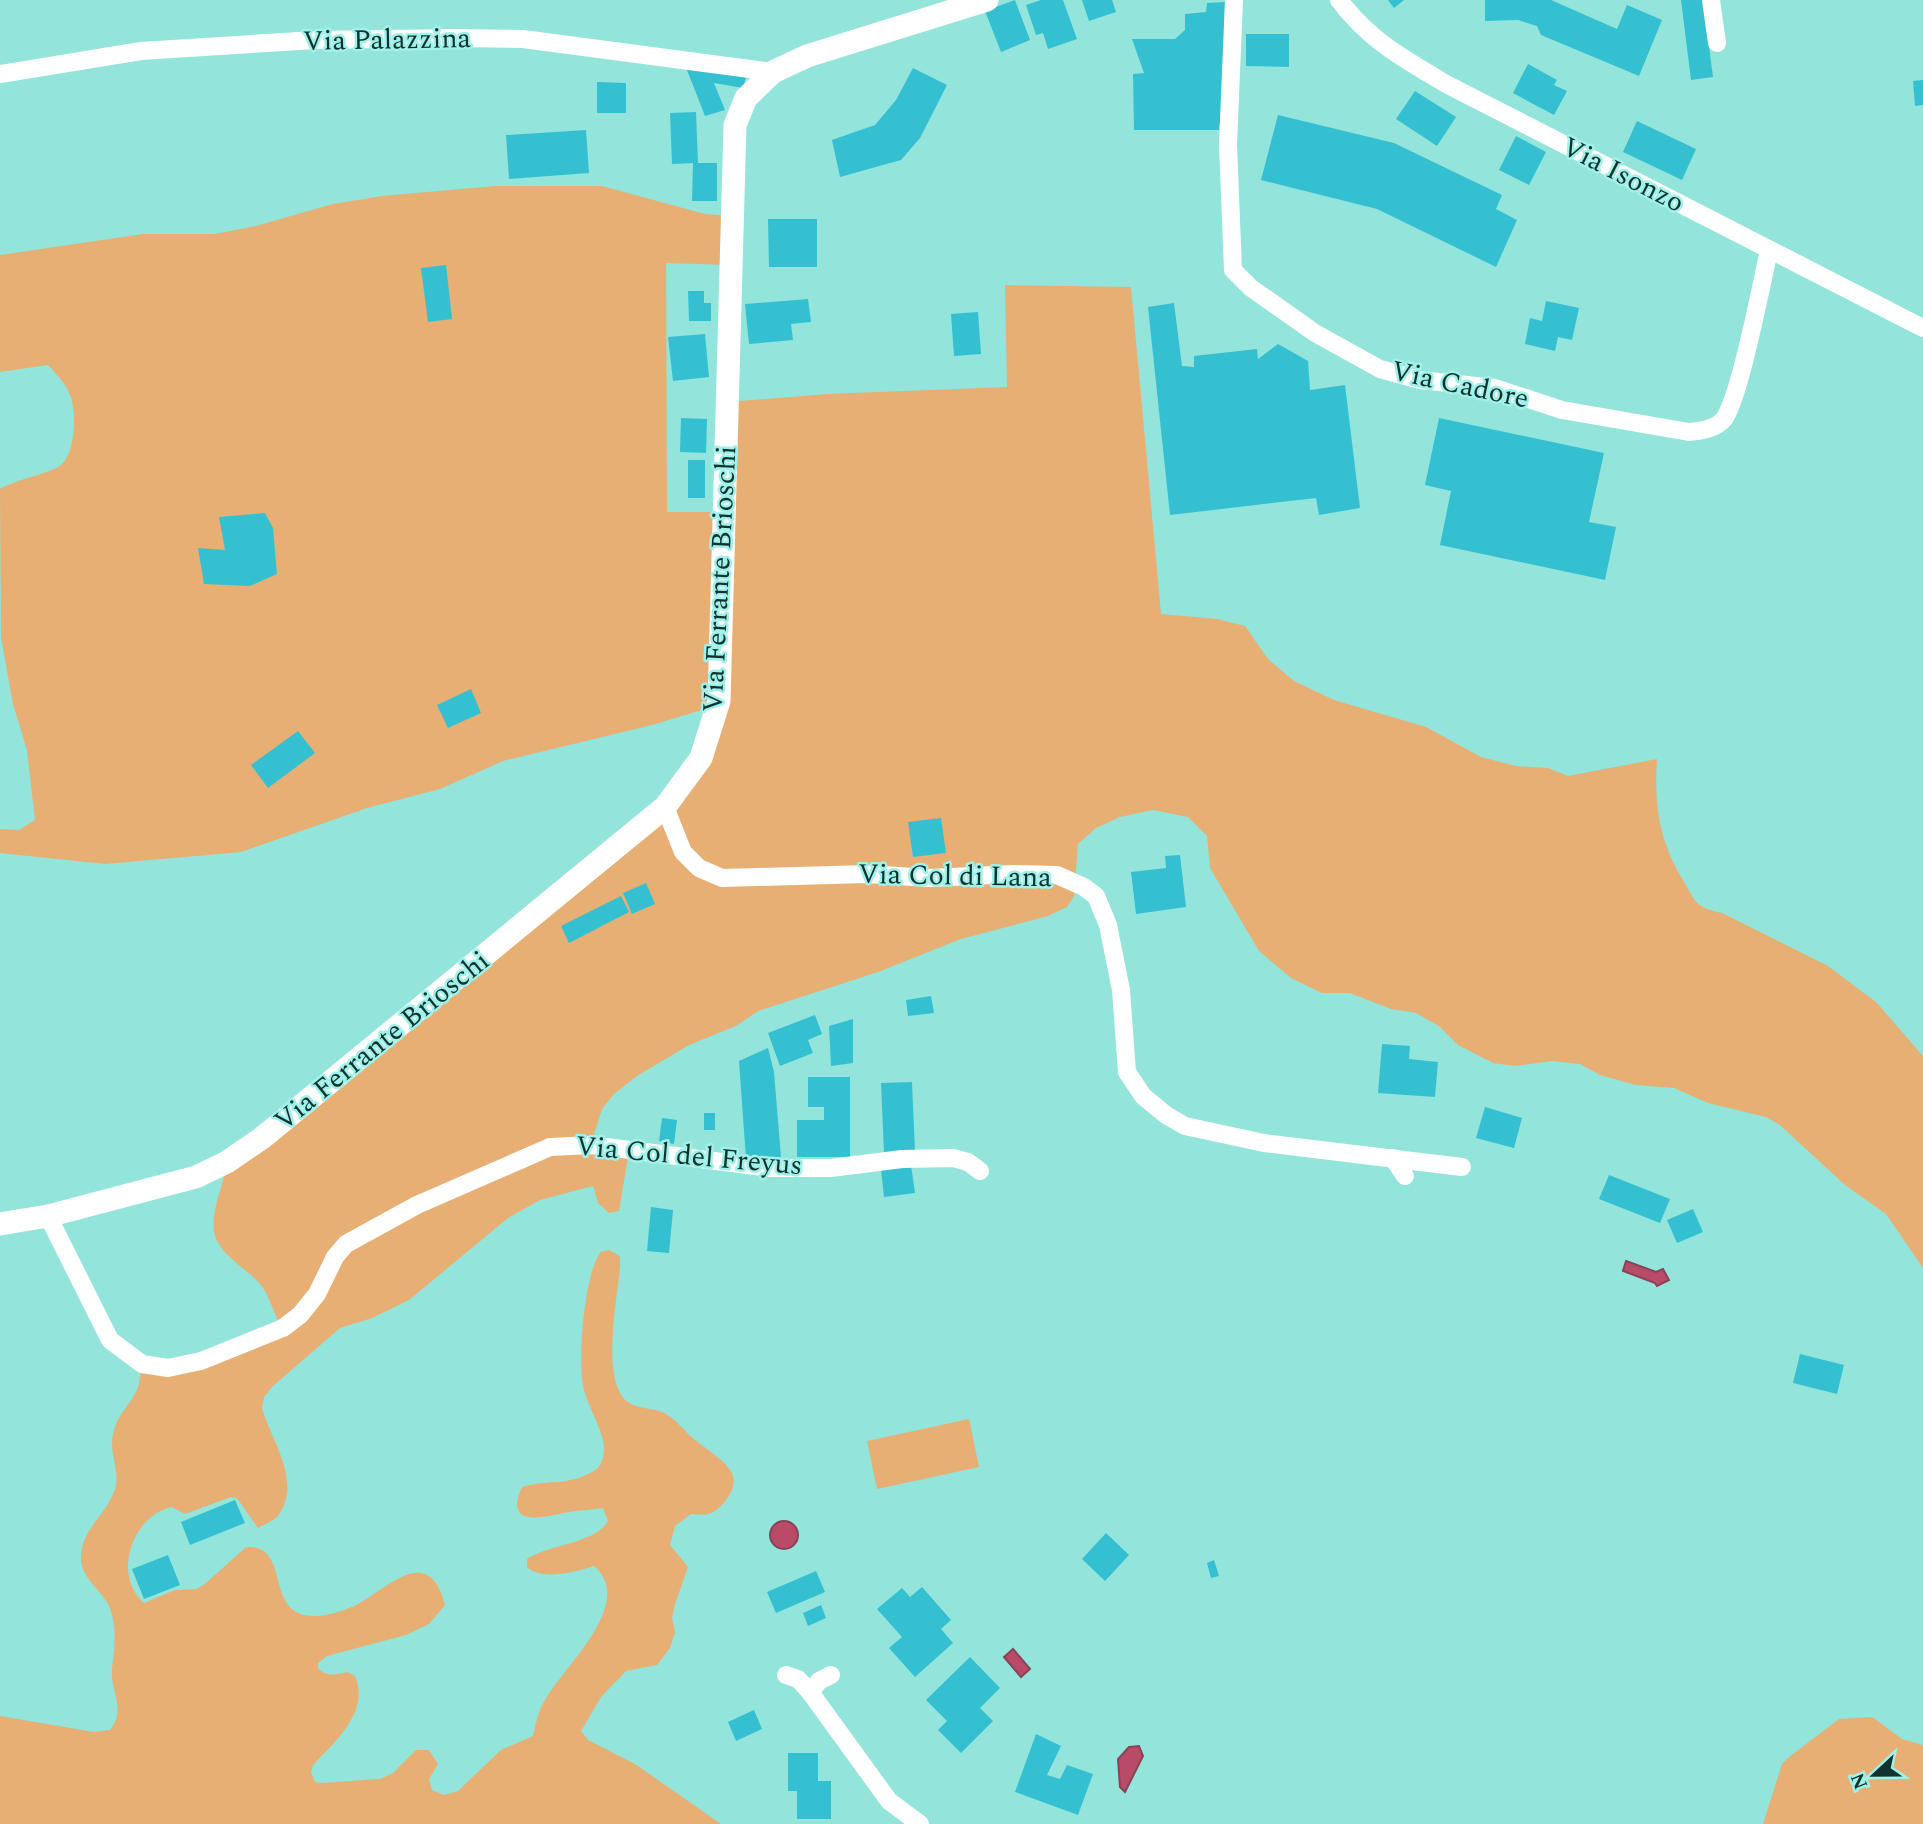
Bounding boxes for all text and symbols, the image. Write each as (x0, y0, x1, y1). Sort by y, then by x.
street label: Via Palazzina (302, 17, 472, 63)
street label: Via Isonzo (1554, 126, 1692, 224)
street label: Via Cadore (1387, 349, 1533, 421)
street label: Via Ferrante Brioschi (692, 445, 748, 713)
street label: Via Col di Lana (858, 853, 1052, 899)
street label: Via Ferrante Brioschi (265, 940, 499, 1142)
street label: Via Col del Freyus (574, 1125, 804, 1187)
north arrow (1839, 1740, 1909, 1810)
text: N (1843, 1768, 1876, 1793)

